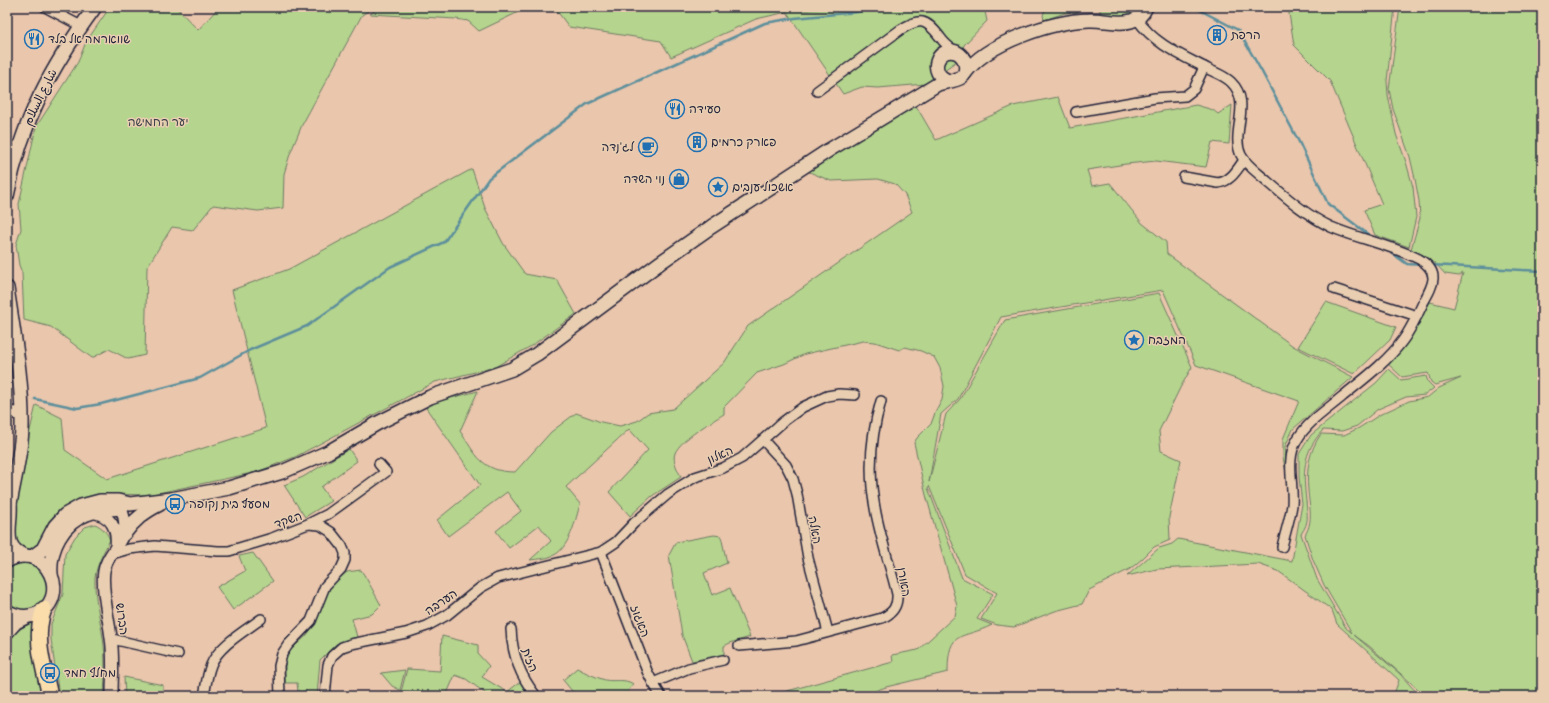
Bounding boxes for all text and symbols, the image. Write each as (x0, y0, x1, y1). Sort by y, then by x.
building icon: הרפת (1206, 24, 1228, 46)
place label: הרפת (1230, 27, 1261, 42)
restaurant icon: שווארמה אל בלד (23, 28, 45, 50)
place label: שווארמה אל בלד (48, 31, 130, 46)
street label: شارع السلام (19, 66, 61, 128)
restaurant icon: סעידה (664, 98, 686, 120)
place label: סעידה (689, 101, 721, 116)
park label: יער החמישה (128, 114, 188, 129)
building icon: פארק כרמים (686, 131, 708, 153)
place label: פארק כרמים (711, 134, 776, 149)
cafe icon: לג'נדה (637, 136, 659, 158)
place label: לג'נדה (601, 139, 635, 154)
shop icon: נוי השדה (668, 168, 690, 190)
place label: נוי השדה (624, 171, 665, 186)
place icon: אשכול ענבים (707, 176, 729, 198)
place label: אשכול ענבים (732, 179, 794, 194)
place icon: המזבח (1123, 329, 1145, 351)
place label: המזבח (1148, 332, 1186, 347)
street label: האלון (704, 442, 735, 467)
bus stop icon: מסעף בית נקופה (164, 493, 186, 515)
place label: מסעף בית נקופה (189, 496, 270, 512)
street label: השקד (272, 508, 304, 532)
street label: האלה (806, 515, 825, 545)
street label: האורן (894, 566, 914, 598)
street label: הערבה (422, 585, 460, 618)
street label: הברוש (113, 602, 132, 636)
street label: האגוז (627, 602, 653, 639)
street label: הזית (519, 645, 542, 674)
bus stop icon: מחלף חמד (39, 662, 61, 684)
place label: מחלף חמד (64, 665, 116, 680)

